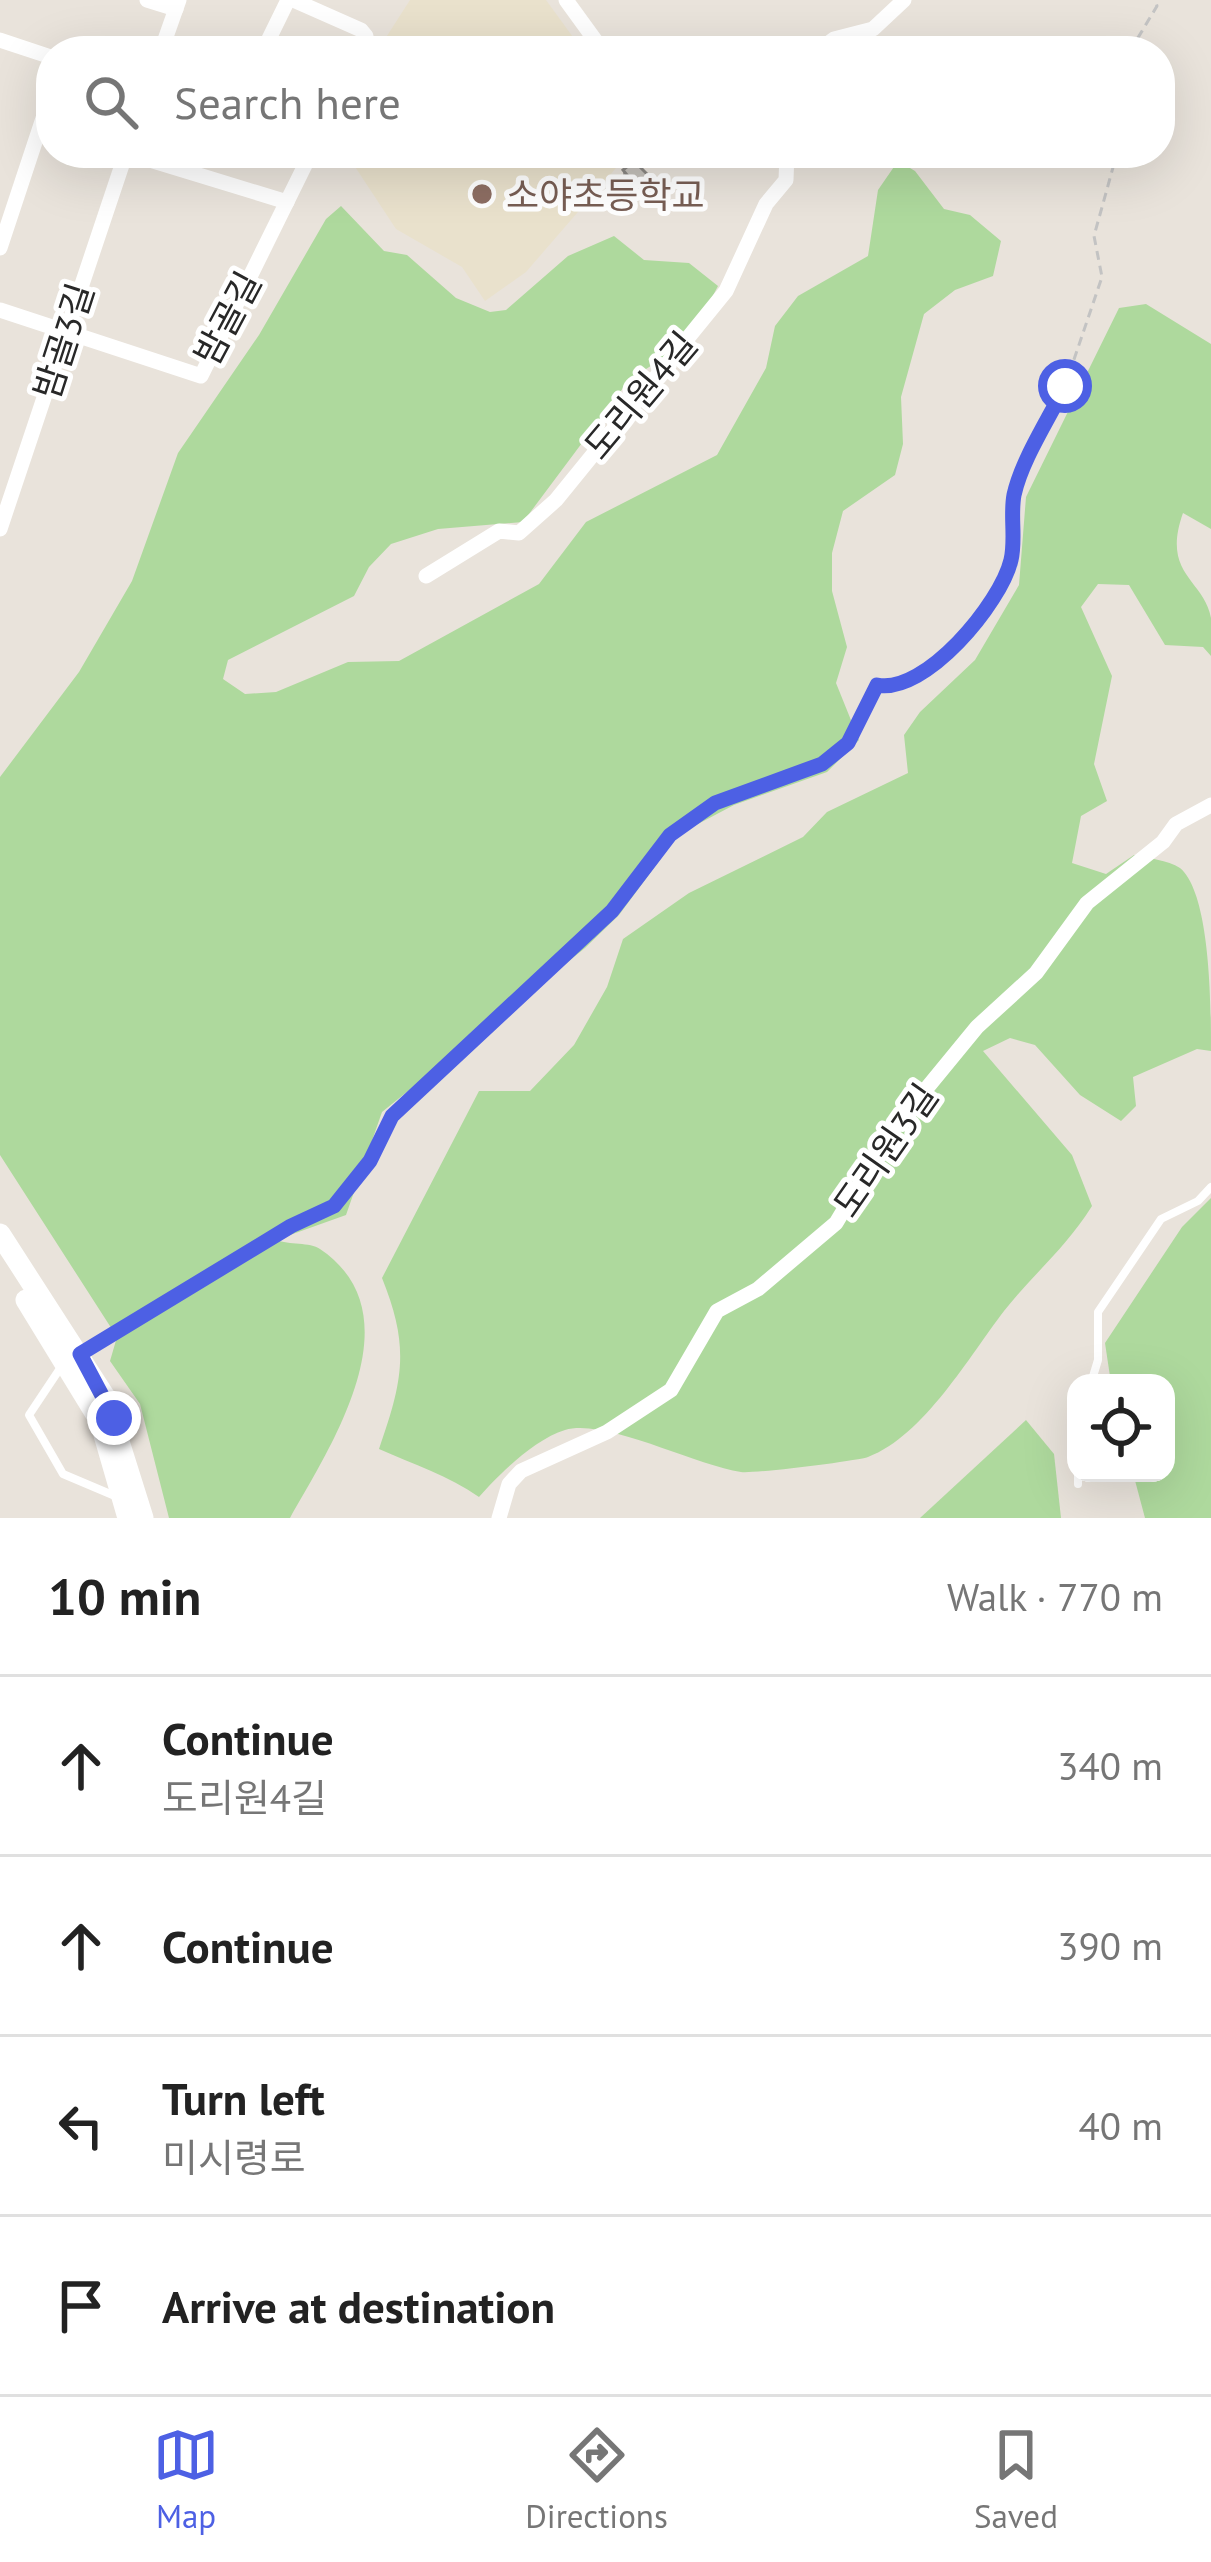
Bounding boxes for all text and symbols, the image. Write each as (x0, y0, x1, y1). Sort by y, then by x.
search box (36, 36, 1175, 168)
icon: search (78, 69, 144, 135)
text: Search here (174, 73, 401, 131)
place label: 소야초등학교 (506, 171, 705, 218)
marker: 소야초등학교 (469, 181, 495, 207)
street label: 밤골길 (183, 263, 271, 373)
street label: 밤골3길 (22, 277, 104, 405)
street label: 도리원4길 (573, 322, 707, 468)
route start (1038, 359, 1092, 413)
street label: 도리원3길 (822, 1074, 948, 1226)
map controls (1067, 1374, 1175, 1482)
button: locate (1067, 1374, 1175, 1482)
route end (87, 1391, 141, 1445)
text: 10 min (48, 1563, 201, 1629)
text: Walk · 770 m (947, 1571, 1163, 1622)
text: Continue (162, 1709, 334, 1767)
icon: ahead (48, 1733, 114, 1799)
text: 340 m (1057, 1740, 1163, 1791)
text: 도리원4길 (162, 1772, 327, 1823)
icon: ahead (48, 1913, 114, 1979)
text: Continue (162, 1917, 334, 1975)
text: 390 m (1057, 1920, 1163, 1971)
text: Turn left (162, 2069, 325, 2127)
icon: left (48, 2093, 114, 2159)
text: 40 m (1078, 2100, 1163, 2151)
text: 미시령로 (162, 2132, 306, 2183)
icon: arrive (48, 2273, 114, 2339)
text: Arrive at destination (162, 2277, 555, 2335)
tab: Map (153, 2422, 219, 2537)
tab: Directions (525, 2422, 668, 2537)
tab: Saved (974, 2422, 1058, 2537)

